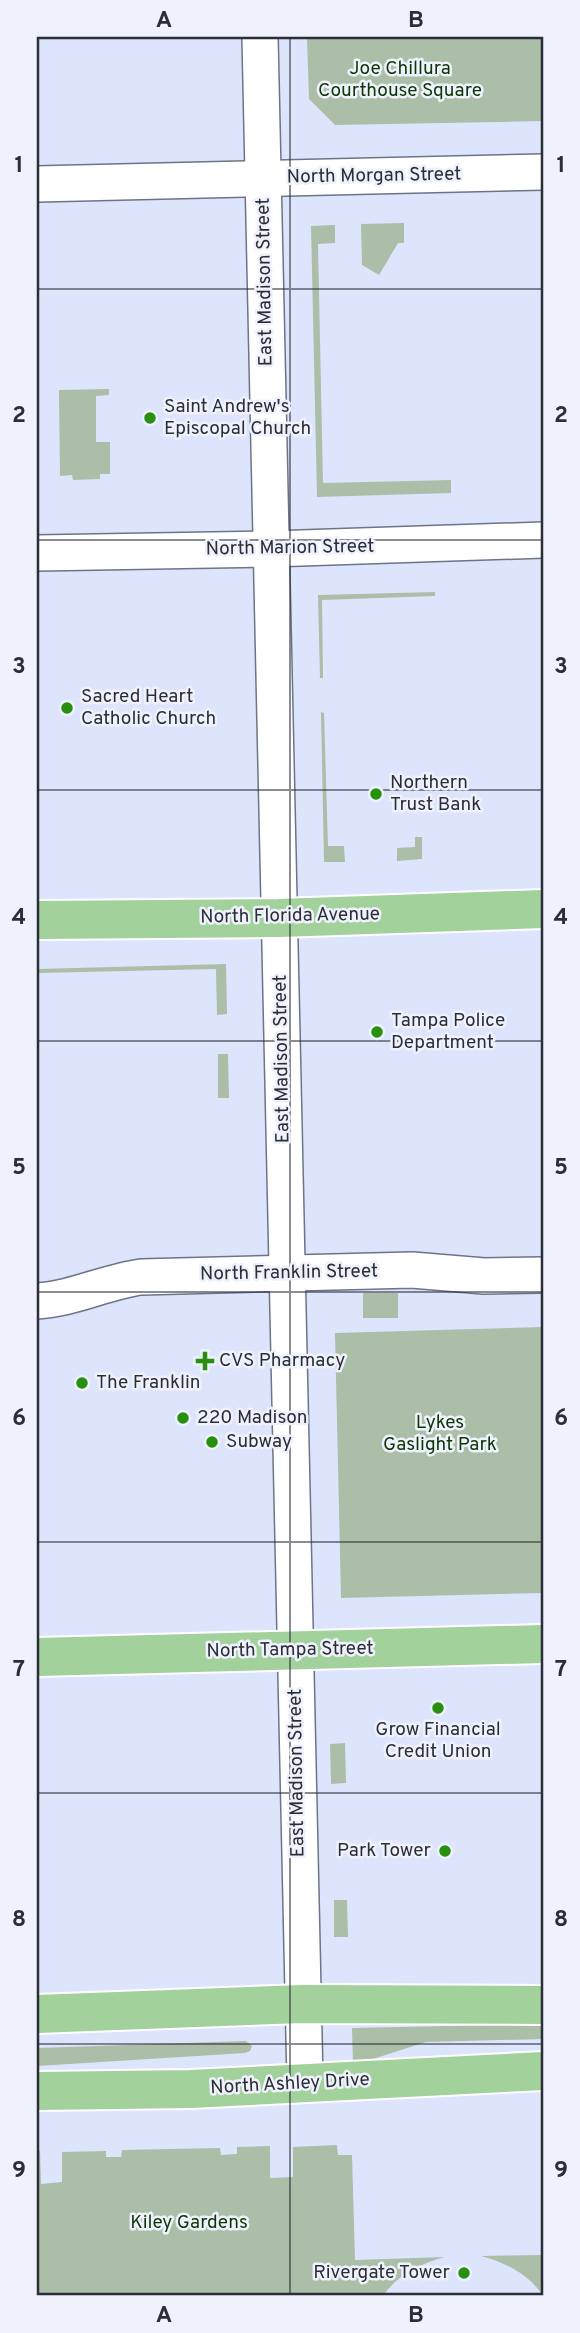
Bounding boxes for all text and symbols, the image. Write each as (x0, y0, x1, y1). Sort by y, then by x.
text: A (156, 7, 172, 36)
text: B (408, 7, 424, 36)
park label: Joe Chillura Courthouse Square (318, 57, 482, 103)
text: 1 (14, 152, 24, 181)
text: 1 (556, 152, 566, 181)
street label: North Morgan Street (286, 162, 462, 190)
street label: East Madison Street (252, 197, 278, 367)
place label: Saint Andrew's Episcopal Church (164, 395, 311, 441)
text: 2 (12, 402, 26, 431)
text: 2 (554, 402, 568, 431)
marker: Saint Andrew's Episcopal Church (142, 410, 158, 426)
street label: North Marion Street (205, 535, 375, 561)
text: 3 (12, 653, 26, 682)
text: 3 (554, 653, 568, 682)
place label: Sacred Heart Catholic Church (81, 685, 216, 731)
marker: Sacred Heart Catholic Church (59, 700, 75, 716)
place label: Northern Trust Bank (390, 771, 481, 817)
marker: Northern Trust Bank (368, 786, 384, 802)
street label: North Florida Avenue (200, 902, 380, 930)
text: 4 (12, 904, 26, 933)
text: 4 (554, 904, 568, 933)
street label: East Madison Street (269, 974, 295, 1144)
place label: Tampa Police Department (391, 1009, 505, 1055)
marker: Tampa Police Department (369, 1024, 385, 1040)
text: 5 (12, 1154, 26, 1183)
text: 5 (554, 1154, 568, 1183)
street label: North Franklin Street (200, 1259, 378, 1287)
place label: CVS Pharmacy (219, 1349, 345, 1373)
marker: CVS Pharmacy (197, 1353, 213, 1369)
place label: The Franklin (96, 1371, 201, 1395)
marker: The Franklin (74, 1375, 90, 1391)
text: 6 (12, 1405, 26, 1434)
text: 6 (554, 1405, 568, 1434)
place label: 220 Madison (197, 1406, 307, 1430)
marker: 220 Madison (175, 1410, 191, 1426)
park label: Lykes Gaslight Park (383, 1411, 497, 1457)
place label: Subway (226, 1430, 292, 1454)
marker: Subway (204, 1434, 220, 1450)
street label: North Tampa Street (206, 1637, 374, 1663)
text: 7 (13, 1656, 25, 1685)
text: 7 (555, 1656, 567, 1685)
street label: East Madison Street (284, 1688, 310, 1858)
marker: Grow Financial Credit Union (430, 1700, 446, 1716)
place label: Grow Financial Credit Union (375, 1718, 501, 1764)
place label: Park Tower (337, 1839, 432, 1863)
marker: Park Tower (437, 1843, 453, 1859)
text: 8 (12, 1906, 26, 1935)
text: 8 (554, 1906, 568, 1935)
street label: North Ashley Drive (210, 2068, 370, 2100)
text: 9 (12, 2157, 26, 2186)
text: 9 (554, 2157, 568, 2186)
park label: Kiley Gardens (130, 2211, 248, 2235)
place label: Rivergate Tower (313, 2261, 451, 2285)
marker: Rivergate Tower (456, 2265, 472, 2281)
text: A (156, 2302, 172, 2331)
text: B (408, 2302, 424, 2331)

